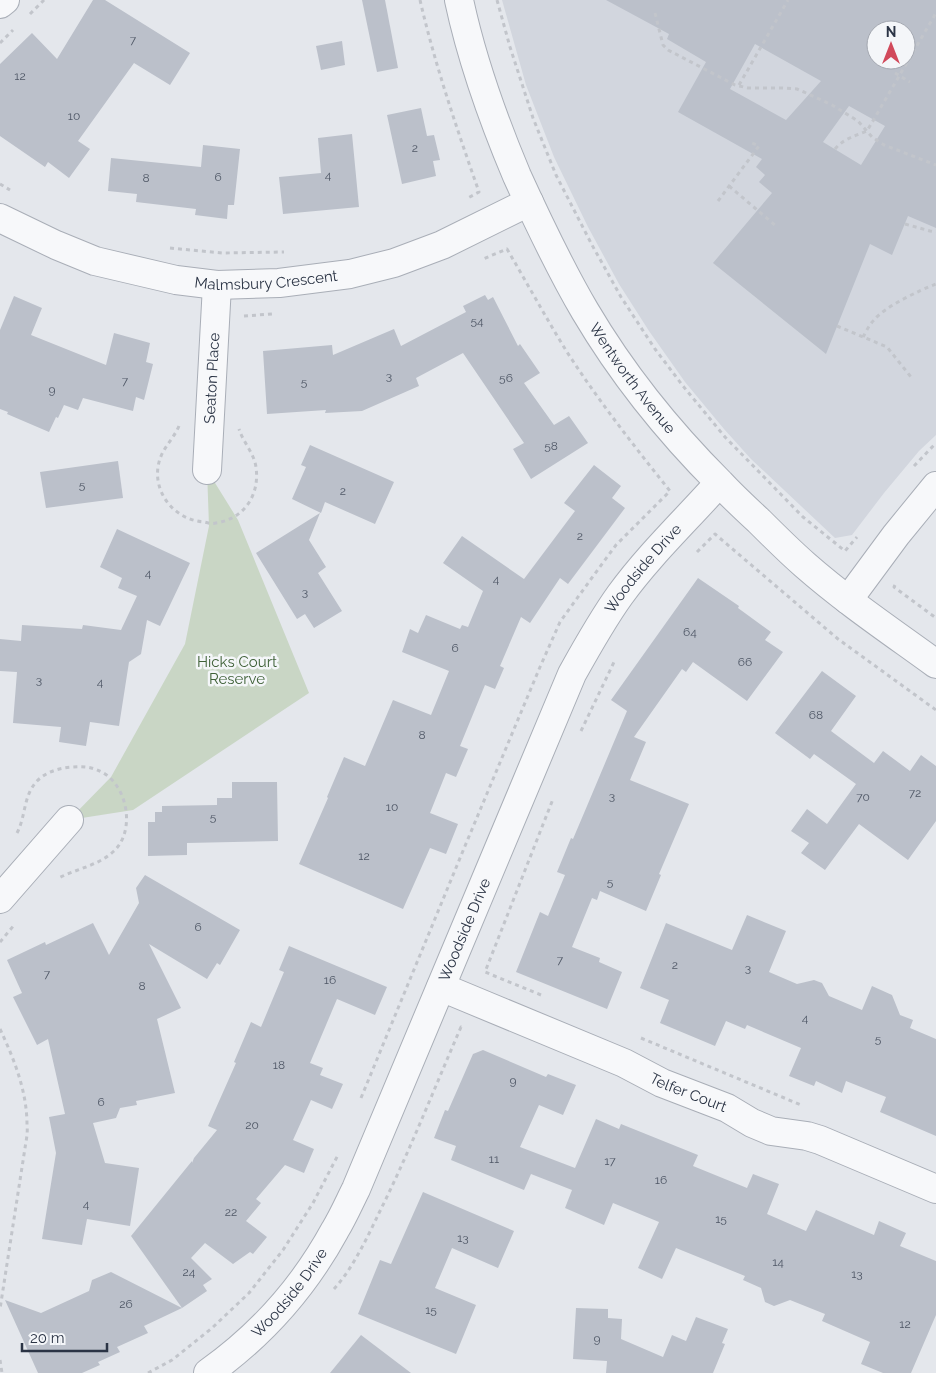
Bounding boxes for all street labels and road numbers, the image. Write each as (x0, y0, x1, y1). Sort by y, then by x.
street label: Malmsbury Crescent (193, 267, 339, 294)
street label: Wentworth Avenue (585, 320, 679, 437)
street label: Seaton Place (201, 332, 223, 424)
street label: Woodside Drive (601, 520, 685, 617)
street label: Woodside Drive (435, 875, 494, 984)
street label: Telfer Court (647, 1069, 729, 1116)
street label: Woodside Drive (248, 1245, 331, 1341)

